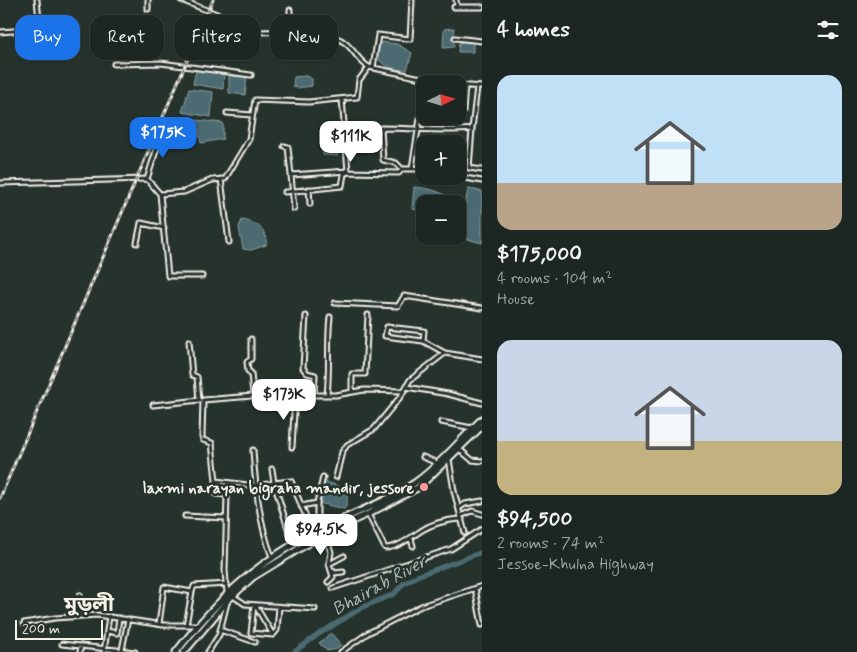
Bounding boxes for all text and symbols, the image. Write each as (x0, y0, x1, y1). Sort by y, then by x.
chip: Buy (15, 15, 80, 60)
chip: Rent (90, 15, 164, 60)
chip: Filters (174, 15, 260, 60)
chip: New (270, 15, 338, 60)
text: 4 homes (497, 16, 570, 44)
icon: filters (814, 16, 842, 44)
north arrow (416, 75, 466, 125)
map controls (416, 75, 466, 245)
icon: home (625, 108, 715, 198)
pin: $175K (128, 116, 198, 159)
pin: $111K (316, 120, 386, 163)
text: $175K (141, 122, 185, 143)
text: $111K (331, 126, 371, 147)
button: + (416, 135, 466, 185)
button: − (416, 195, 466, 245)
text: $175,000 (497, 240, 582, 268)
text: 4 rooms · 104 m² (497, 268, 612, 289)
text: House (497, 289, 535, 310)
icon: home (625, 373, 715, 463)
pin: $173K (249, 378, 319, 421)
text: $173K (263, 384, 305, 405)
place label: laxmi narayan bigraha mandir, jessore (143, 478, 414, 501)
marker: laxmi narayan bigraha mandir, jessore (418, 481, 430, 493)
text: $94,500 (497, 505, 572, 533)
pin: $94.5K (280, 514, 362, 556)
text: $94.5K (295, 519, 347, 540)
text: 2 rooms · 74 m² (497, 533, 605, 554)
water label: Bhairab River (328, 549, 433, 622)
text: Jessoe-Khulna Highway (497, 554, 654, 575)
district label: মুড়লী (63, 591, 115, 619)
scale bar (15, 617, 102, 640)
text: 200 m (22, 620, 60, 638)

